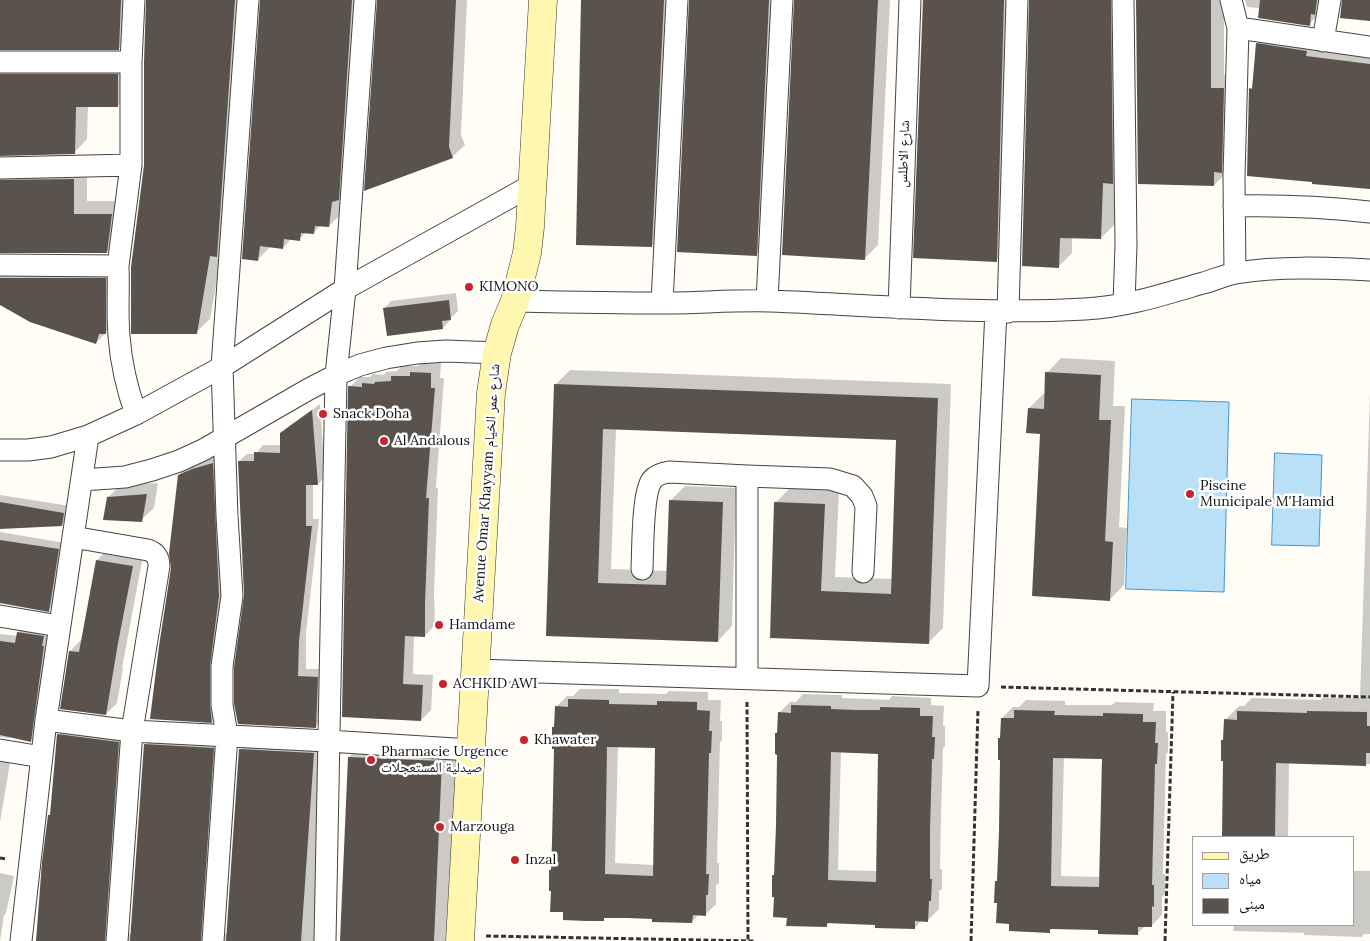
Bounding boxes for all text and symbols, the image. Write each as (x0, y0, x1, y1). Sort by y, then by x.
street label: شارع الاطلس (894, 120, 914, 188)
place label: KIMONO (479, 279, 539, 295)
marker: KIMONO (463, 281, 475, 293)
street label: Avenue Omar Khayyam شارع عمر الخيام (470, 363, 504, 603)
place label: Snack Doha (333, 406, 409, 422)
marker: Snack Doha (317, 408, 329, 420)
place label: Al Andalous (394, 433, 470, 449)
marker: Al Andalous (378, 435, 390, 447)
place label: Piscine Municipale M'Hamid (1200, 478, 1334, 511)
marker: Piscine Municipale M'Hamid (1184, 488, 1196, 500)
place label: Hamdame (449, 617, 515, 633)
marker: Hamdame (433, 619, 445, 631)
place label: ACHKID AWI (453, 676, 538, 692)
marker: ACHKID AWI (437, 678, 449, 690)
place label: Khawater (534, 732, 596, 748)
marker: Khawater (518, 734, 530, 746)
place label: Pharmacie Urgence صيدلية المستعجلات (381, 744, 509, 776)
marker: Pharmacie Urgence صيدلية المستعجلات (365, 754, 377, 766)
place label: Marzouga (450, 819, 515, 835)
marker: Marzouga (434, 821, 446, 833)
legend (1192, 836, 1355, 926)
text: طريق (1239, 844, 1270, 863)
place label: Inzal (525, 852, 556, 868)
marker: Inzal (509, 854, 521, 866)
text: مياه (1239, 869, 1261, 888)
text: مبنى (1239, 894, 1265, 913)

